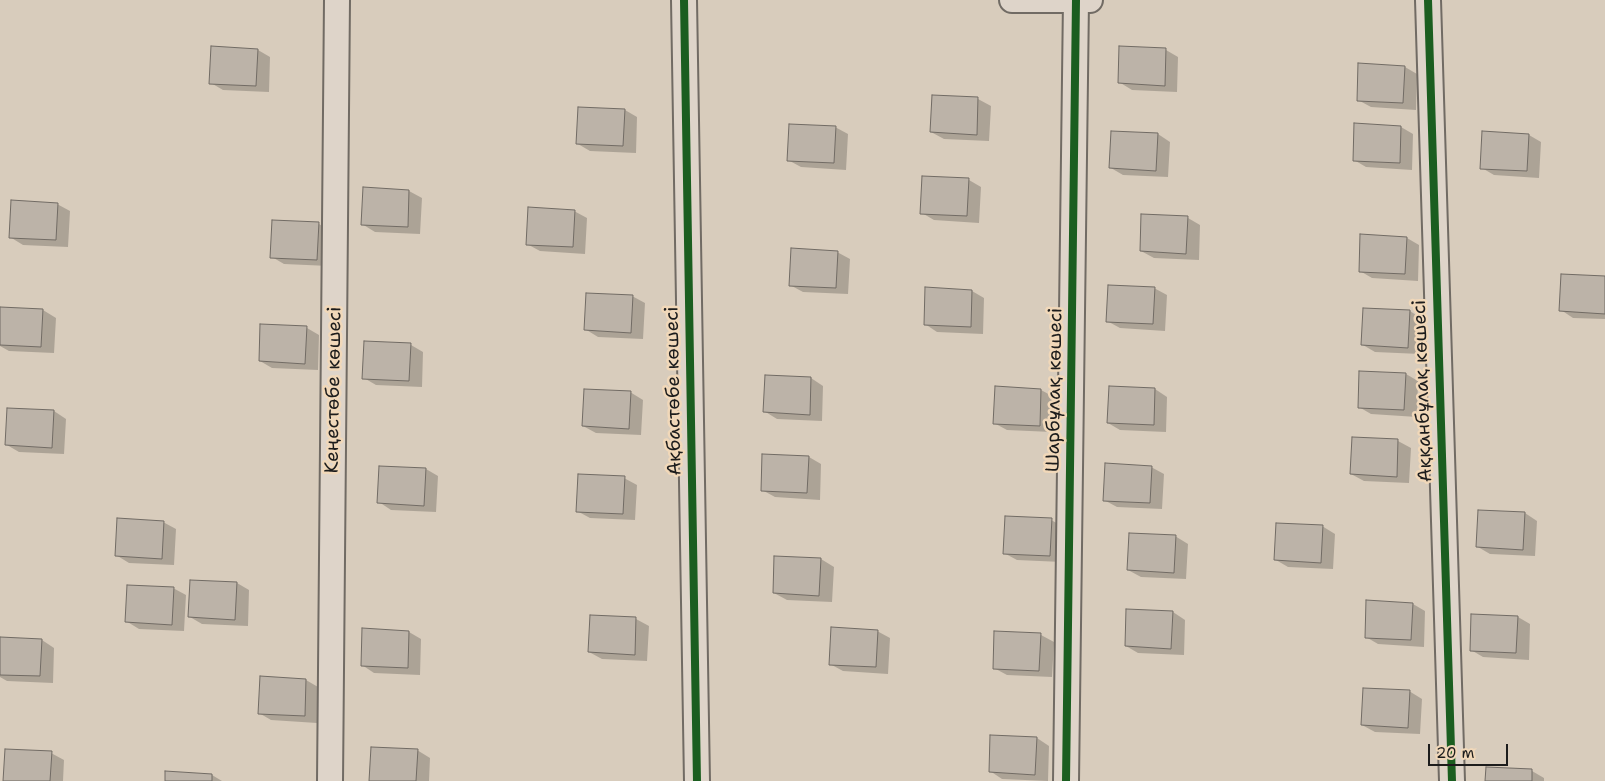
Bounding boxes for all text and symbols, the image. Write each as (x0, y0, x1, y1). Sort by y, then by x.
street label: Аққанбұлақ көшесі (1408, 299, 1438, 483)
street label: Кеңестөбе көшесі (321, 306, 347, 474)
street label: Ақбастөбе көшесі (661, 306, 687, 476)
street label: Шарбұлақ көшесі (1042, 308, 1068, 472)
scale bar (1430, 734, 1510, 766)
text: 20 m (1436, 743, 1475, 763)

